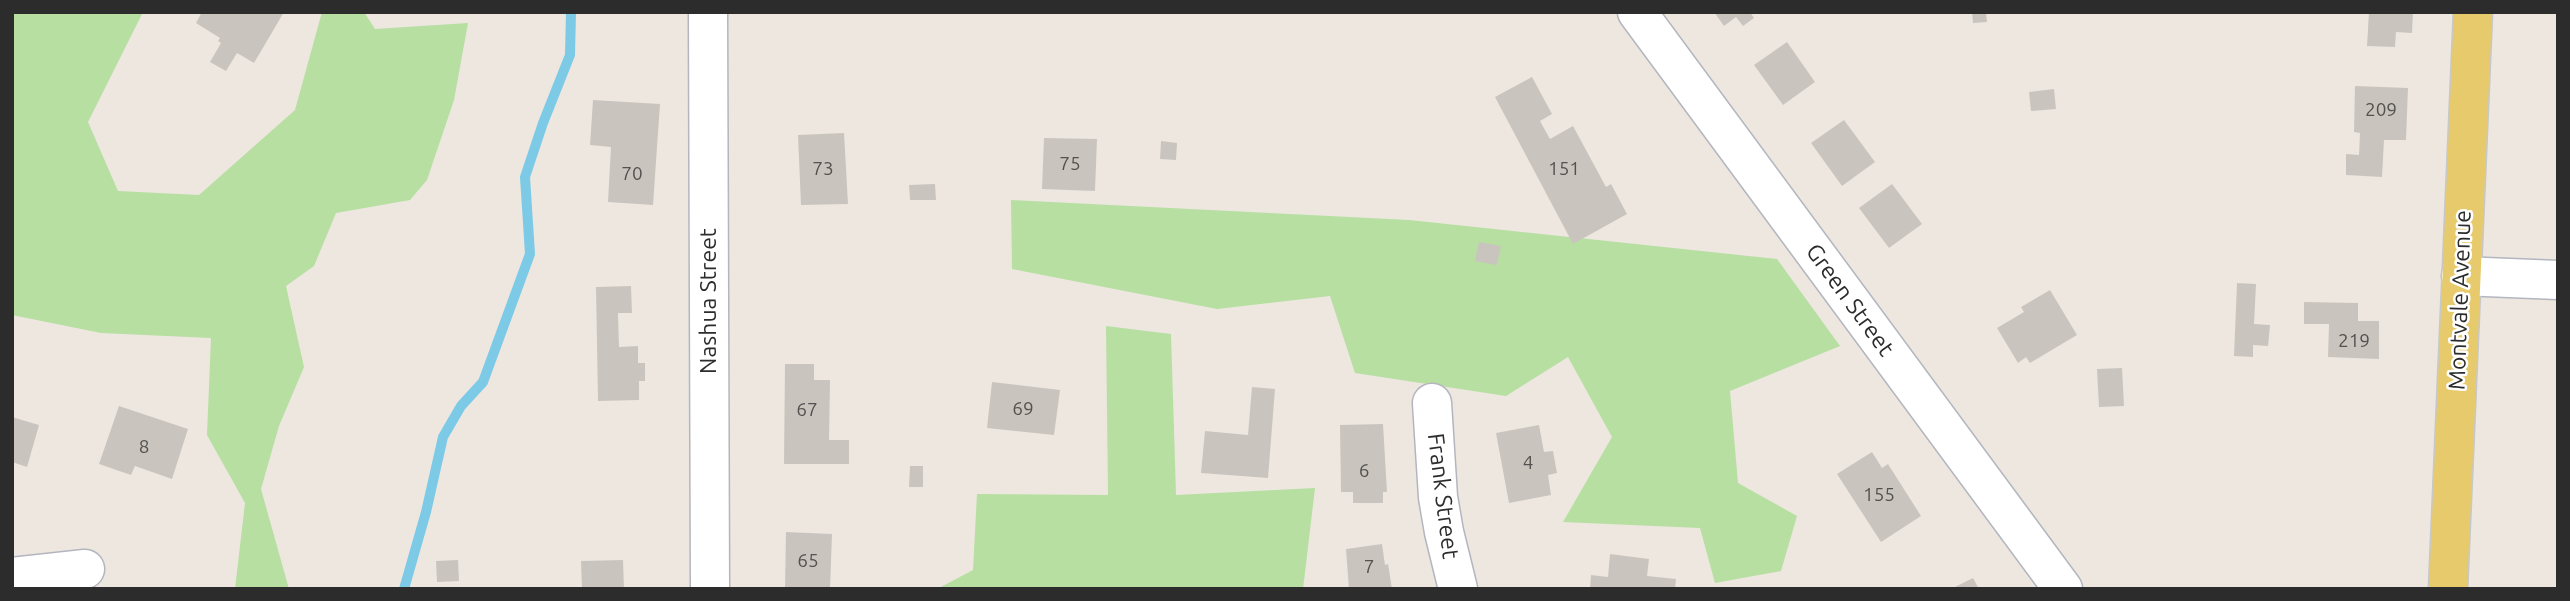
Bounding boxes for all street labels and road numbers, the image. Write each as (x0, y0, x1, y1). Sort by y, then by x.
street label: Montvale Avenue (2443, 210, 2477, 390)
street label: Nashua Street (694, 228, 722, 374)
street label: Green Street (1800, 239, 1900, 361)
street label: Frank Street (1422, 432, 1464, 560)

